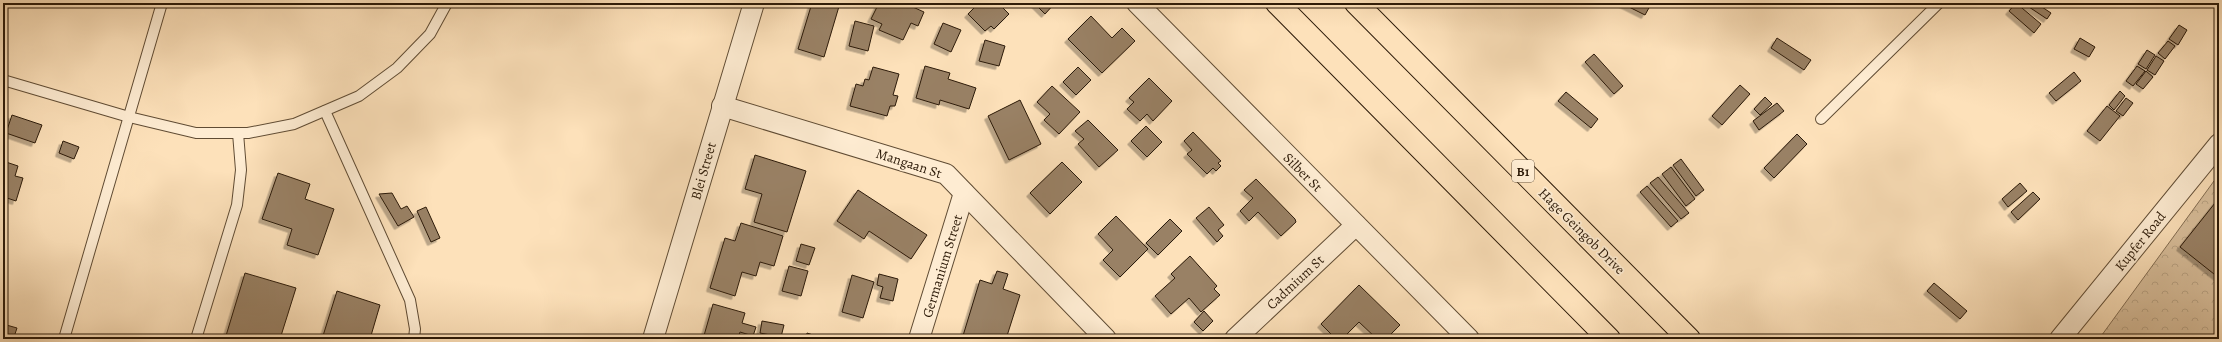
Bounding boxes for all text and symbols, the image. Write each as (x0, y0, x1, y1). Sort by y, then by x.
street label: Blei Street (686, 140, 721, 202)
street label: Mangaan St (873, 144, 945, 183)
street label: Silber St (1279, 149, 1327, 196)
road number: B1 (1512, 160, 1534, 182)
street label: Hage Geingob Drive (1534, 184, 1629, 279)
street label: Kupfer Road (2111, 207, 2171, 275)
street label: Germanium Street (918, 212, 967, 320)
street label: Cadmium St (1262, 250, 1329, 314)

